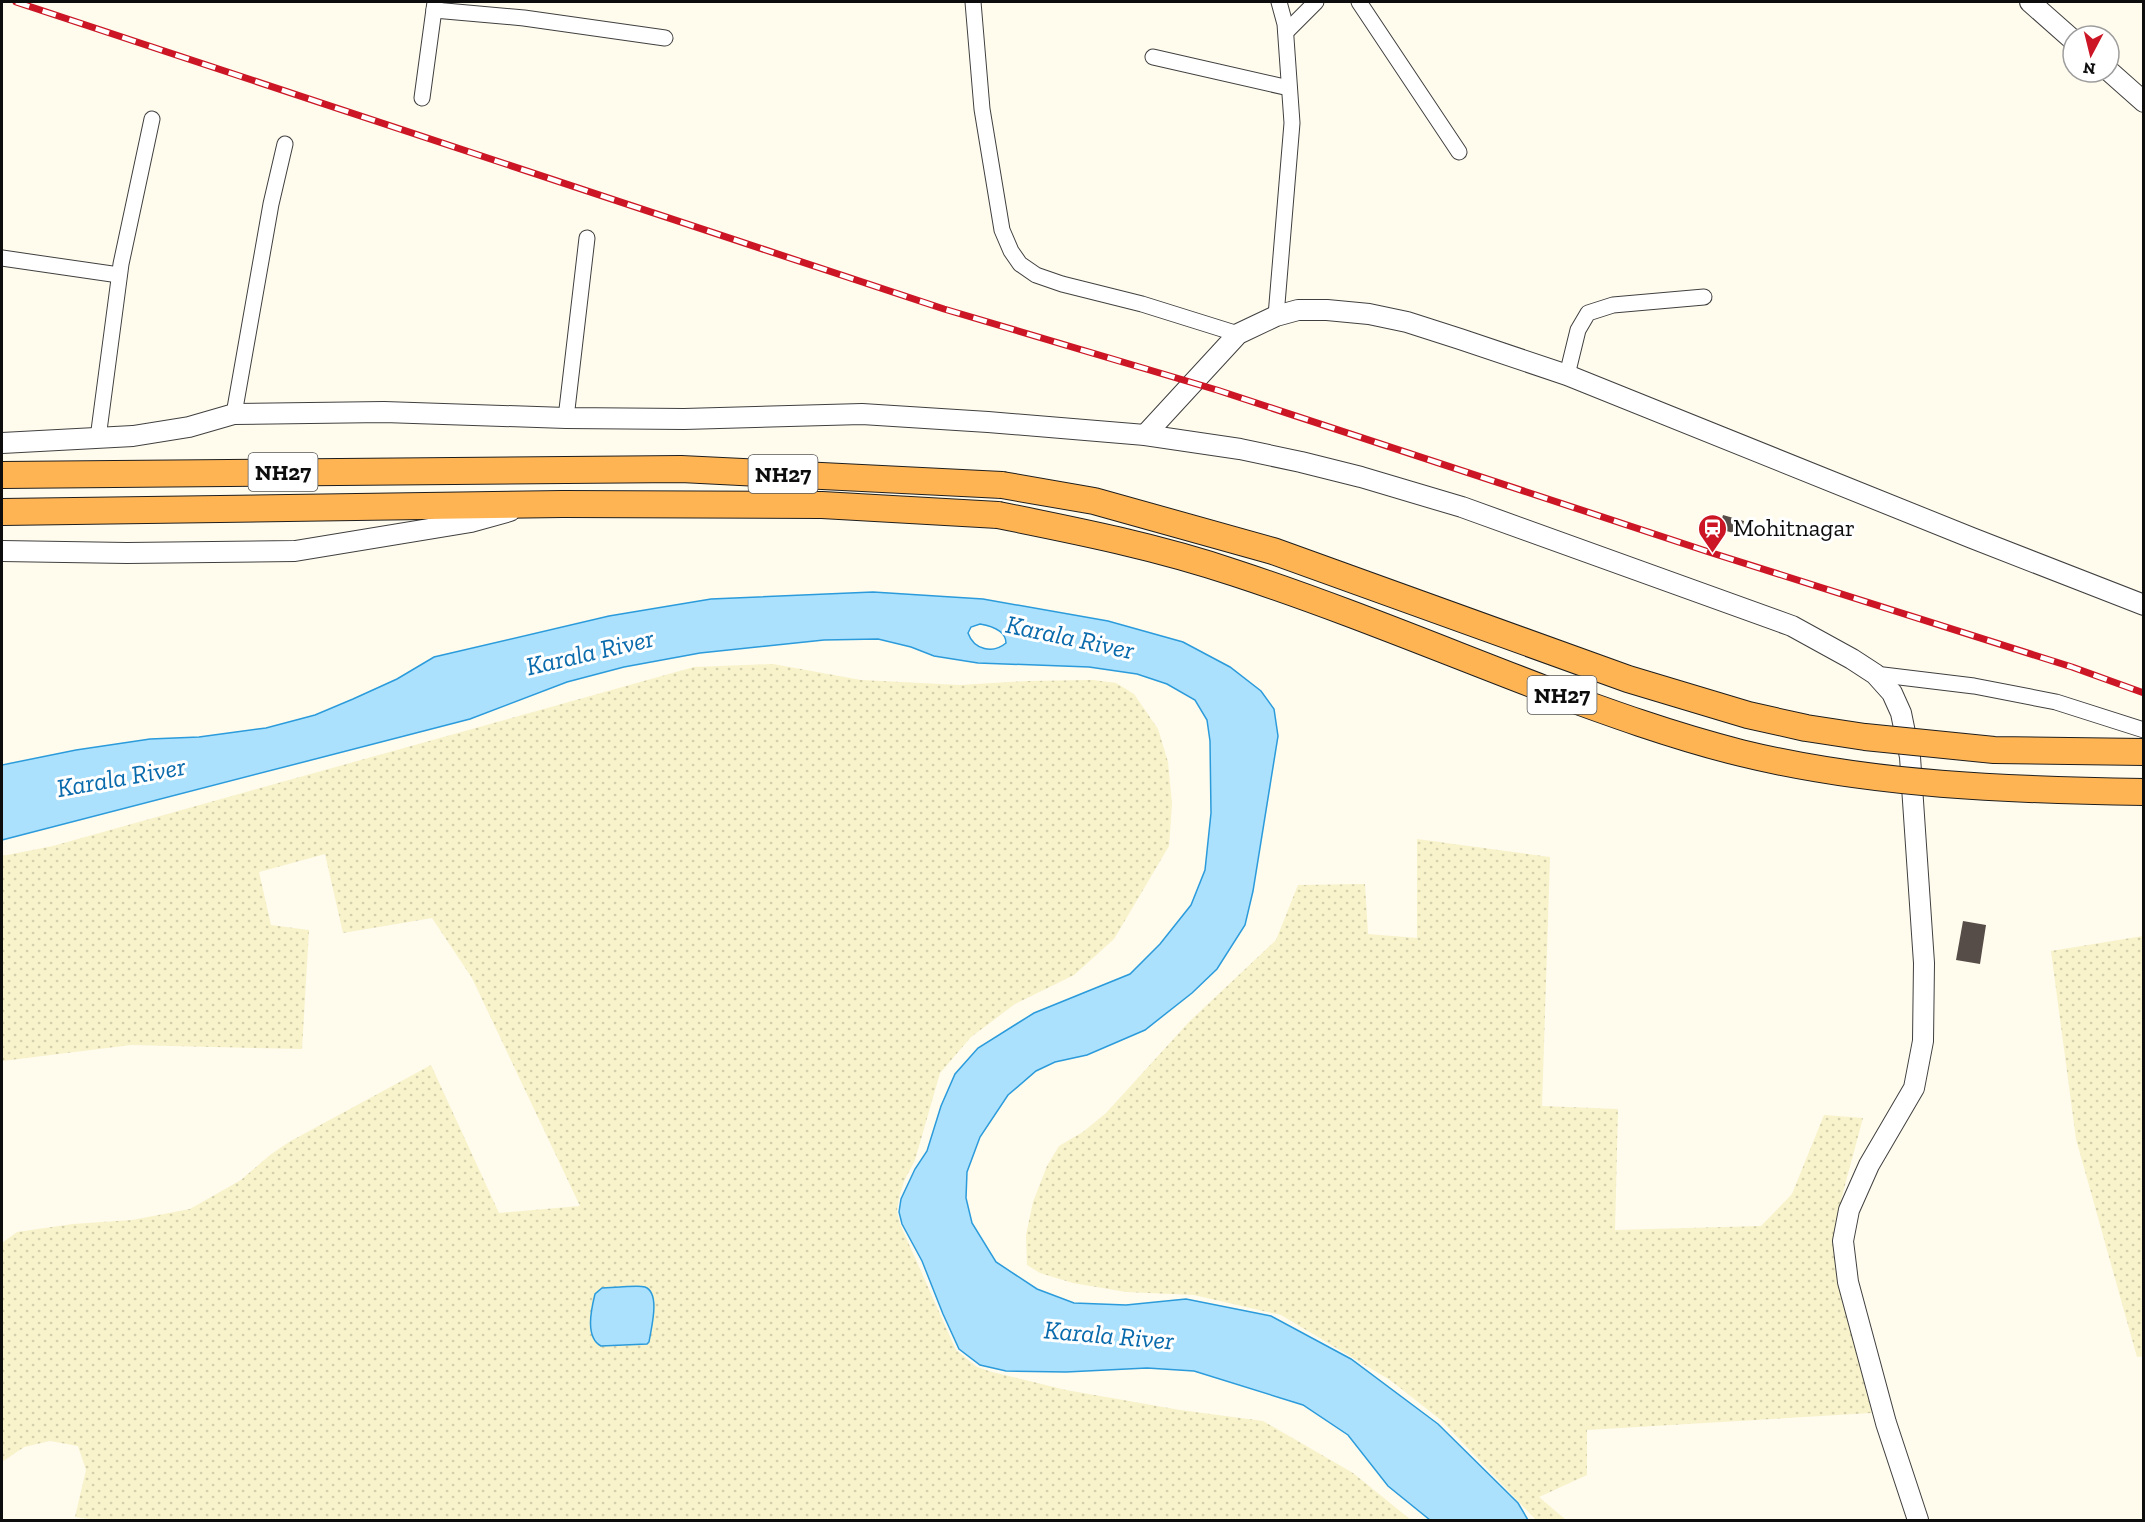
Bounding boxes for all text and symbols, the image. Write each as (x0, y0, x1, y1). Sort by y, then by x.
north arrow (2061, 24, 2121, 84)
text: N (2082, 58, 2096, 79)
road number: NH27 (248, 453, 318, 491)
road number: NH27 (748, 455, 818, 493)
station icon: Mohitnagar (1696, 512, 1728, 554)
place label: Mohitnagar (1733, 513, 1855, 542)
water label: Karala River (1003, 608, 1137, 666)
water label: Karala River (523, 622, 657, 682)
road number: NH27 (1528, 676, 1596, 714)
water label: Karala River (54, 750, 188, 804)
water label: Karala River (1043, 1313, 1175, 1357)

